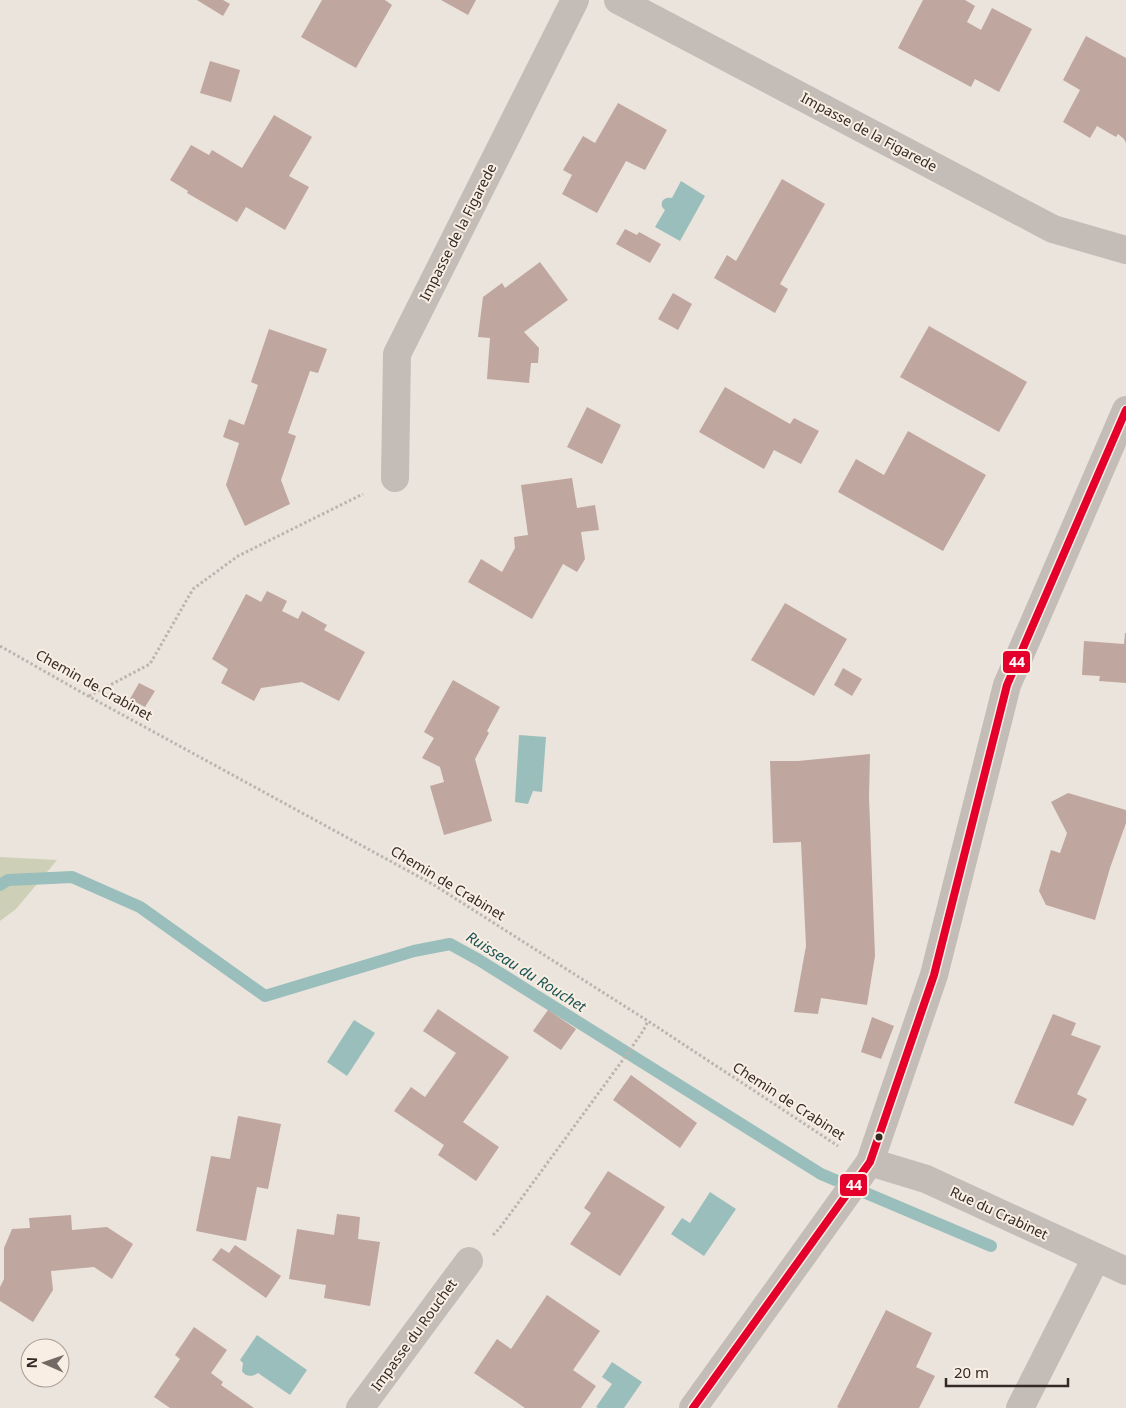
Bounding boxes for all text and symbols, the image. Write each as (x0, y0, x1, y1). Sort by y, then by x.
street label: Impasse de la Figarede (798, 88, 941, 176)
street label: Impasse de la Figarede (415, 160, 501, 304)
street label: Chemin de Crabinet (33, 645, 156, 725)
line badge: 44 (1002, 650, 1031, 674)
text: 44 (1009, 652, 1025, 671)
street label: Chemin de Crabinet (387, 841, 509, 924)
water label: Ruisseau du Rouchet (463, 926, 591, 1017)
street label: Chemin de Crabinet (729, 1057, 849, 1144)
unlabelled marker (874, 1132, 884, 1142)
line badge: 44 (839, 1173, 868, 1197)
text: 44 (846, 1175, 862, 1194)
street label: Rue du Crabinet (947, 1182, 1051, 1244)
street label: Impasse du Rouchet (366, 1275, 461, 1395)
north arrow (20, 1338, 70, 1388)
scale bar (946, 1356, 1068, 1388)
text: N (22, 1357, 41, 1369)
text: 20 m (954, 1362, 989, 1382)

